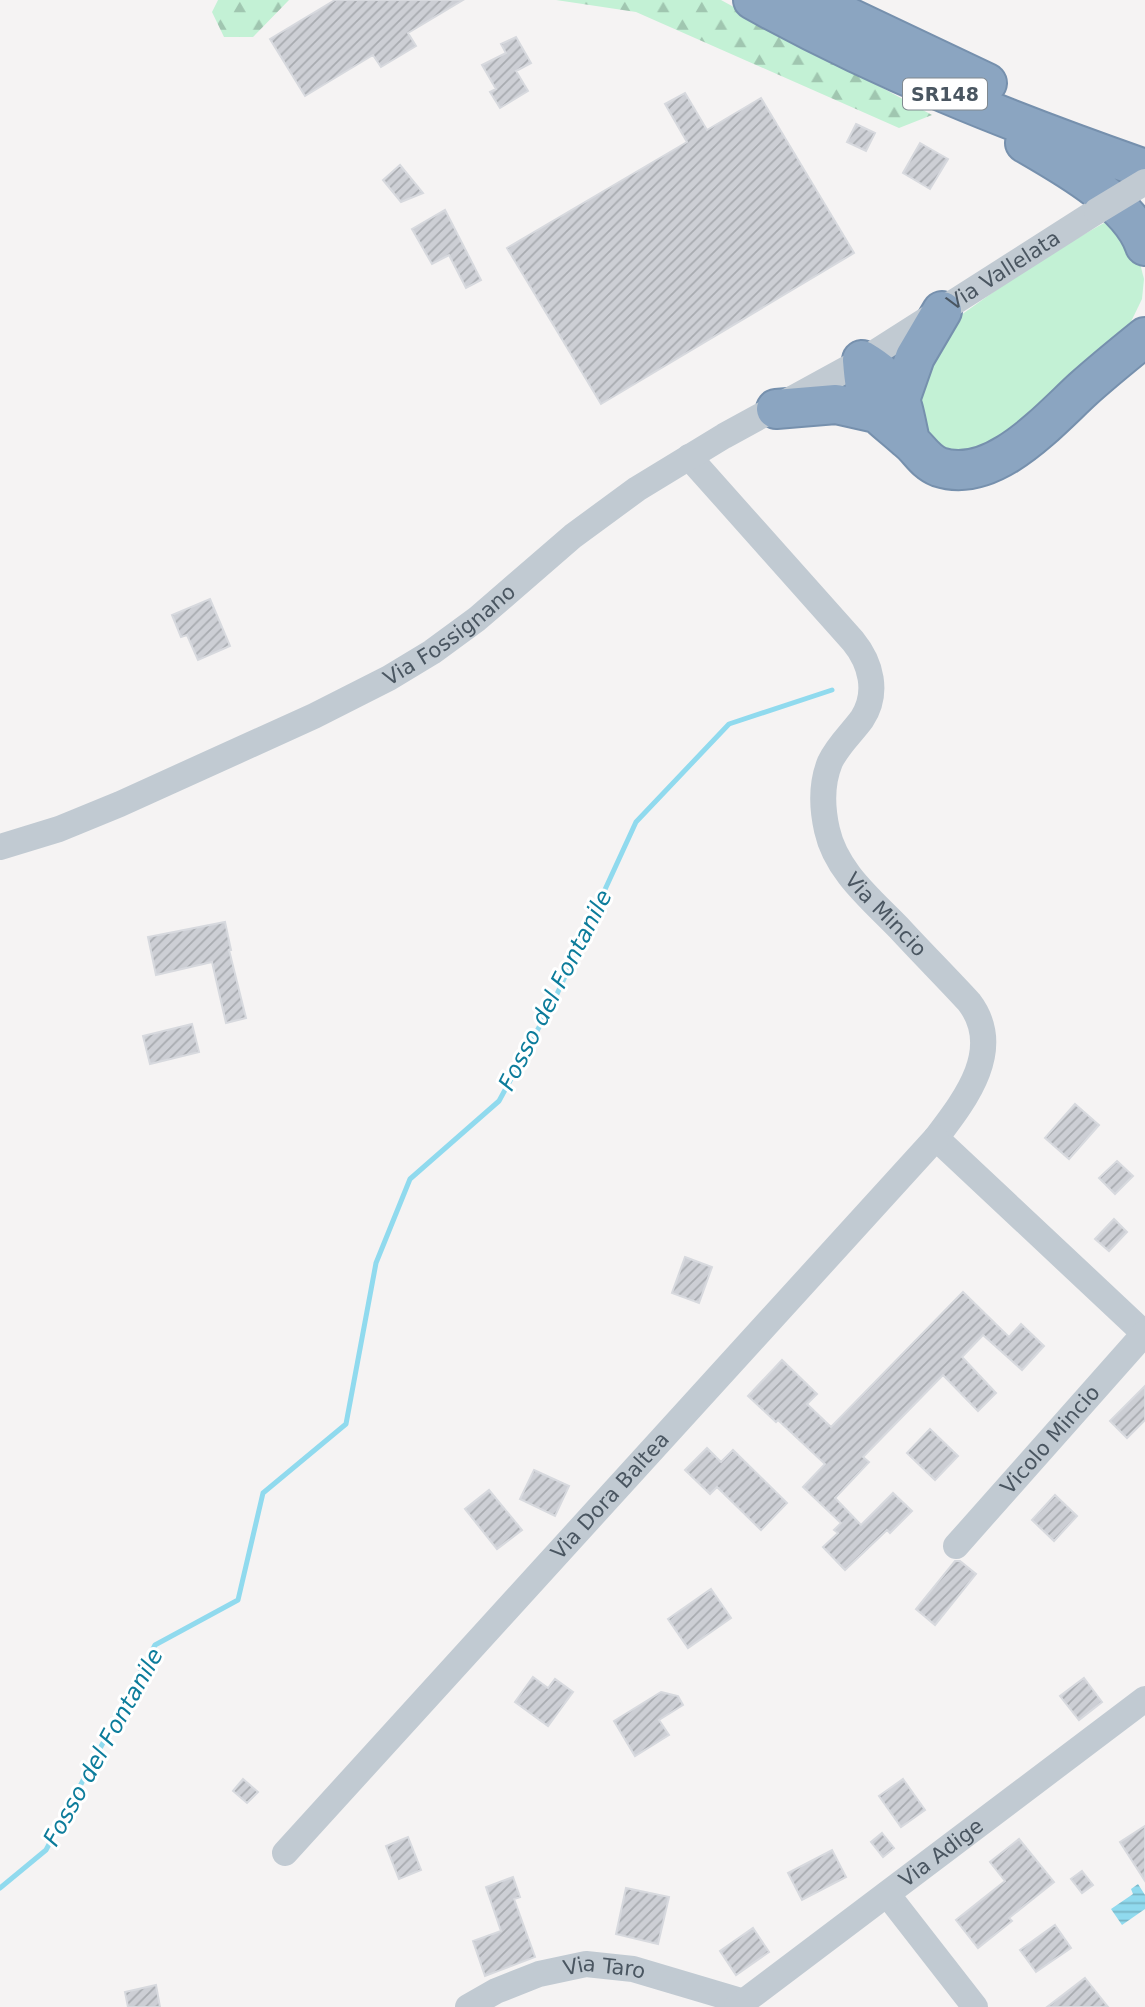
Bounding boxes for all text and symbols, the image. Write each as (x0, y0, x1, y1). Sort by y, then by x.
road number: SR148 (903, 78, 987, 110)
street label: Via Vallelata (943, 226, 1065, 315)
street label: Via Fossignano (379, 579, 520, 690)
street label: Via Mincio (840, 868, 931, 961)
water label: Fosso del Fontanile (493, 885, 617, 1095)
street label: Vicolo Mincio (996, 1381, 1105, 1499)
street label: Via Dora Baltea (546, 1427, 674, 1564)
water label: Fosso del Fontanile (38, 1644, 168, 1850)
street label: Via Adige (895, 1813, 988, 1892)
street label: Via Taro (561, 1952, 648, 1984)

